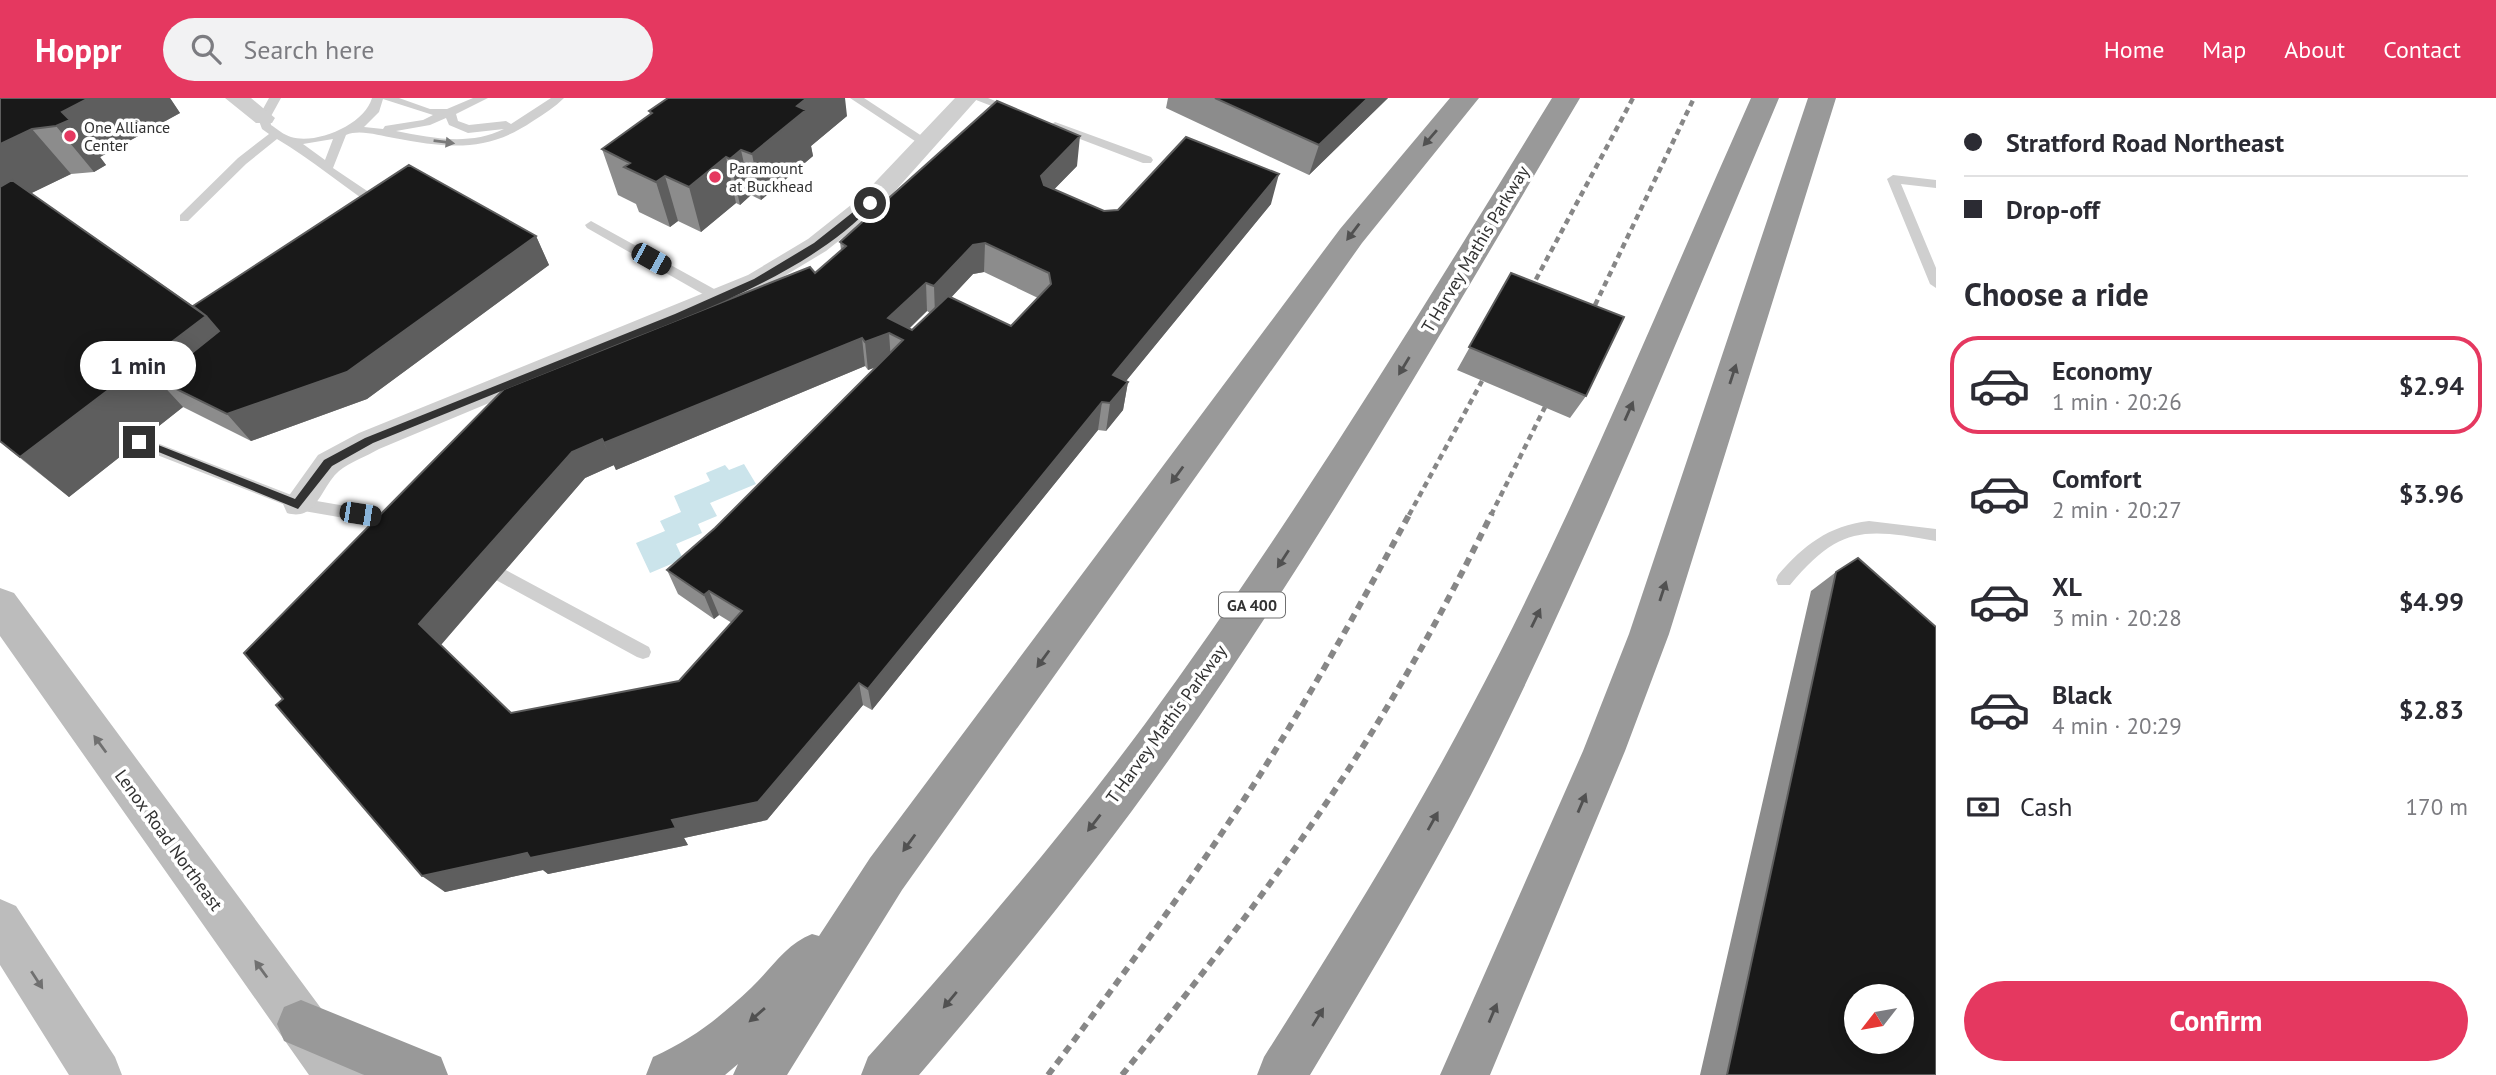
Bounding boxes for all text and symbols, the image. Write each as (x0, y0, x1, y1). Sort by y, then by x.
search box (163, 18, 653, 81)
text: Hoppr (35, 28, 121, 71)
icon: search (187, 30, 225, 68)
text: Search here (243, 33, 375, 66)
text: Home (2104, 34, 2164, 65)
text: Map (2202, 34, 2246, 65)
text: About (2284, 34, 2345, 65)
text: Contact (2383, 34, 2461, 65)
place label: One Alliance Center (84, 117, 170, 155)
text: Stratford Road Northeast (2006, 126, 2284, 159)
marker: One Alliance Center (62, 128, 78, 144)
one-way arrow (1423, 130, 1438, 147)
one-way arrow (433, 136, 455, 147)
place label: Paramount at Buckhead (729, 158, 813, 196)
street label: T Harvey Mathis Parkway (1416, 161, 1534, 337)
marker: Paramount at Buckhead (707, 169, 723, 185)
route start (854, 187, 886, 219)
text: Drop-off (2006, 193, 2100, 226)
one-way arrow (1346, 223, 1361, 241)
car (628, 240, 675, 278)
text: Choose a ride (1964, 273, 2149, 315)
callout: 1 min (81, 341, 197, 390)
text: 1 min (110, 351, 166, 380)
icon: car (1968, 354, 2031, 417)
text: Economy (2052, 354, 2152, 387)
one-way arrow (1398, 357, 1411, 376)
one-way arrow (1728, 364, 1739, 385)
text: $2.94 (2399, 369, 2464, 402)
text: 1 min · 20:26 (2052, 387, 2182, 416)
one-way arrow (1624, 400, 1635, 421)
route end (123, 426, 155, 458)
icon: car (1968, 462, 2031, 525)
text: Comfort (2052, 462, 2142, 495)
one-way arrow (1170, 466, 1184, 484)
text: $3.96 (2399, 477, 2464, 510)
text: 2 min · 20:27 (2052, 495, 2182, 524)
car (338, 500, 383, 528)
one-way arrow (1277, 549, 1290, 568)
icon: car (1968, 570, 2031, 633)
text: XL (2052, 570, 2082, 603)
one-way arrow (1658, 580, 1669, 601)
text: $4.99 (2399, 585, 2464, 618)
road number: GA 400 (1219, 592, 1285, 618)
text: 3 min · 20:28 (2052, 603, 2182, 632)
one-way arrow (1530, 608, 1542, 628)
street label: T Harvey Mathis Parkway (1101, 640, 1232, 808)
one-way arrow (1036, 650, 1050, 668)
icon: car (1968, 678, 2031, 741)
text: Black (2052, 678, 2112, 711)
text: $2.83 (2399, 693, 2464, 726)
text: 4 min · 20:29 (2052, 711, 2182, 740)
one-way arrow (93, 735, 107, 753)
street label: Lenox Road Northeast (110, 765, 228, 915)
icon: cash (1964, 788, 2002, 826)
text: Cash (2020, 790, 2072, 823)
text: 170 m (2406, 792, 2468, 821)
one-way arrow (1577, 793, 1588, 814)
one-way arrow (1427, 811, 1438, 831)
one-way arrow (1086, 814, 1101, 832)
one-way arrow (902, 834, 916, 852)
one-way arrow (255, 960, 269, 978)
one-way arrow (30, 970, 43, 989)
button: Confirm (1964, 981, 2468, 1061)
north arrow (1844, 984, 1914, 1054)
map controls (1844, 984, 1914, 1054)
one-way arrow (943, 990, 958, 1008)
one-way arrow (1488, 1002, 1499, 1023)
one-way arrow (748, 1007, 765, 1022)
one-way arrow (1311, 1007, 1324, 1026)

